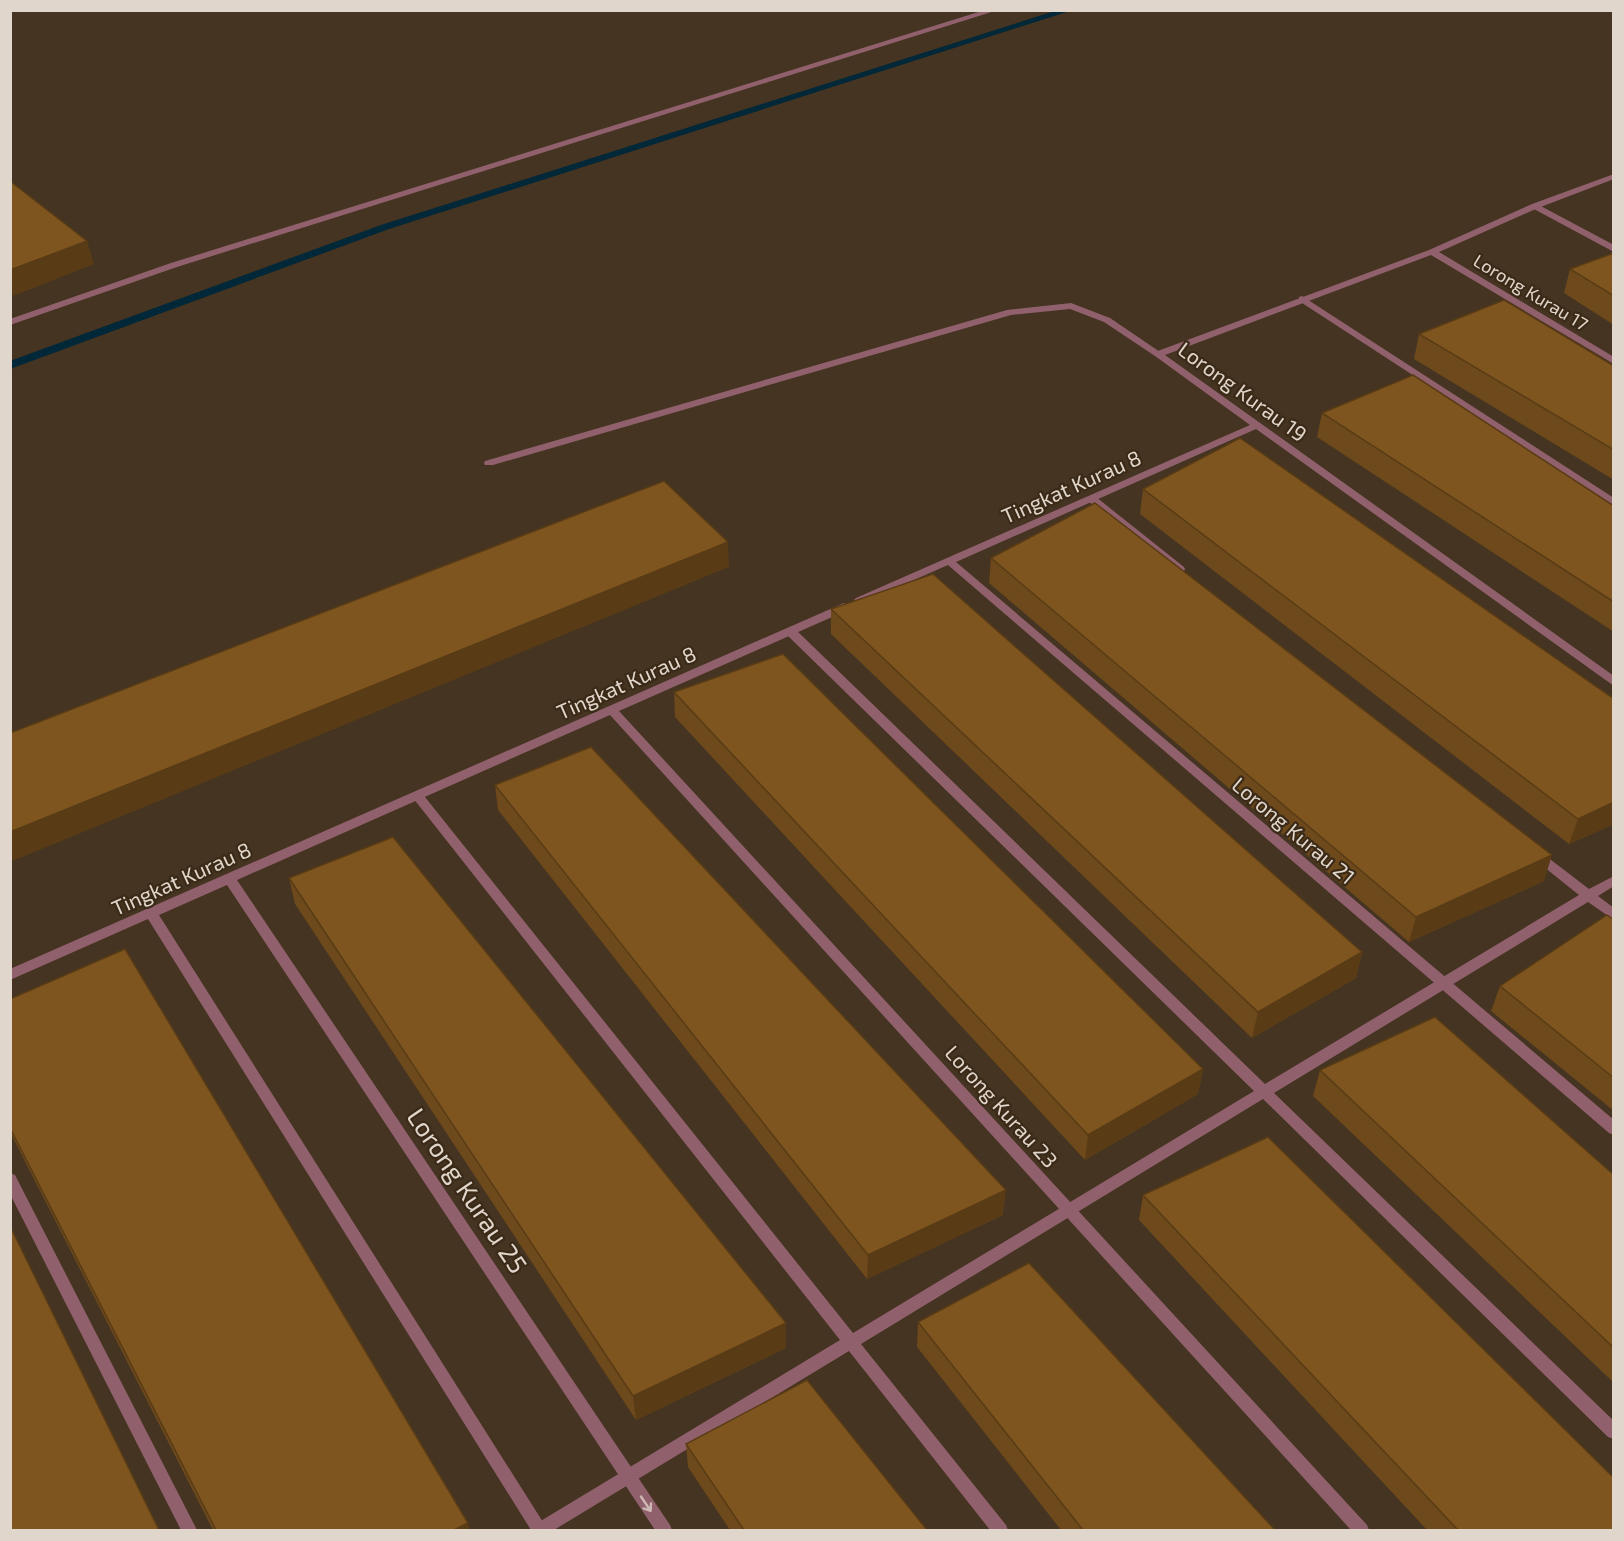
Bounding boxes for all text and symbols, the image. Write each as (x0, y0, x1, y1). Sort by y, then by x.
street label: Lorong Kurau 17 (1470, 249, 1592, 335)
street label: Lorong Kurau 19 (1174, 336, 1312, 446)
street label: Tingkat Kurau 8 (997, 444, 1145, 528)
street label: Tingkat Kurau 8 (552, 640, 700, 724)
street label: Lorong Kurau 21 (1228, 771, 1360, 889)
street label: Tingkat Kurau 8 (107, 836, 255, 920)
street label: Lorong Kurau 23 (941, 1040, 1063, 1172)
street label: Lorong Kurau 25 (401, 1102, 535, 1278)
one-way arrow (640, 1495, 652, 1511)

